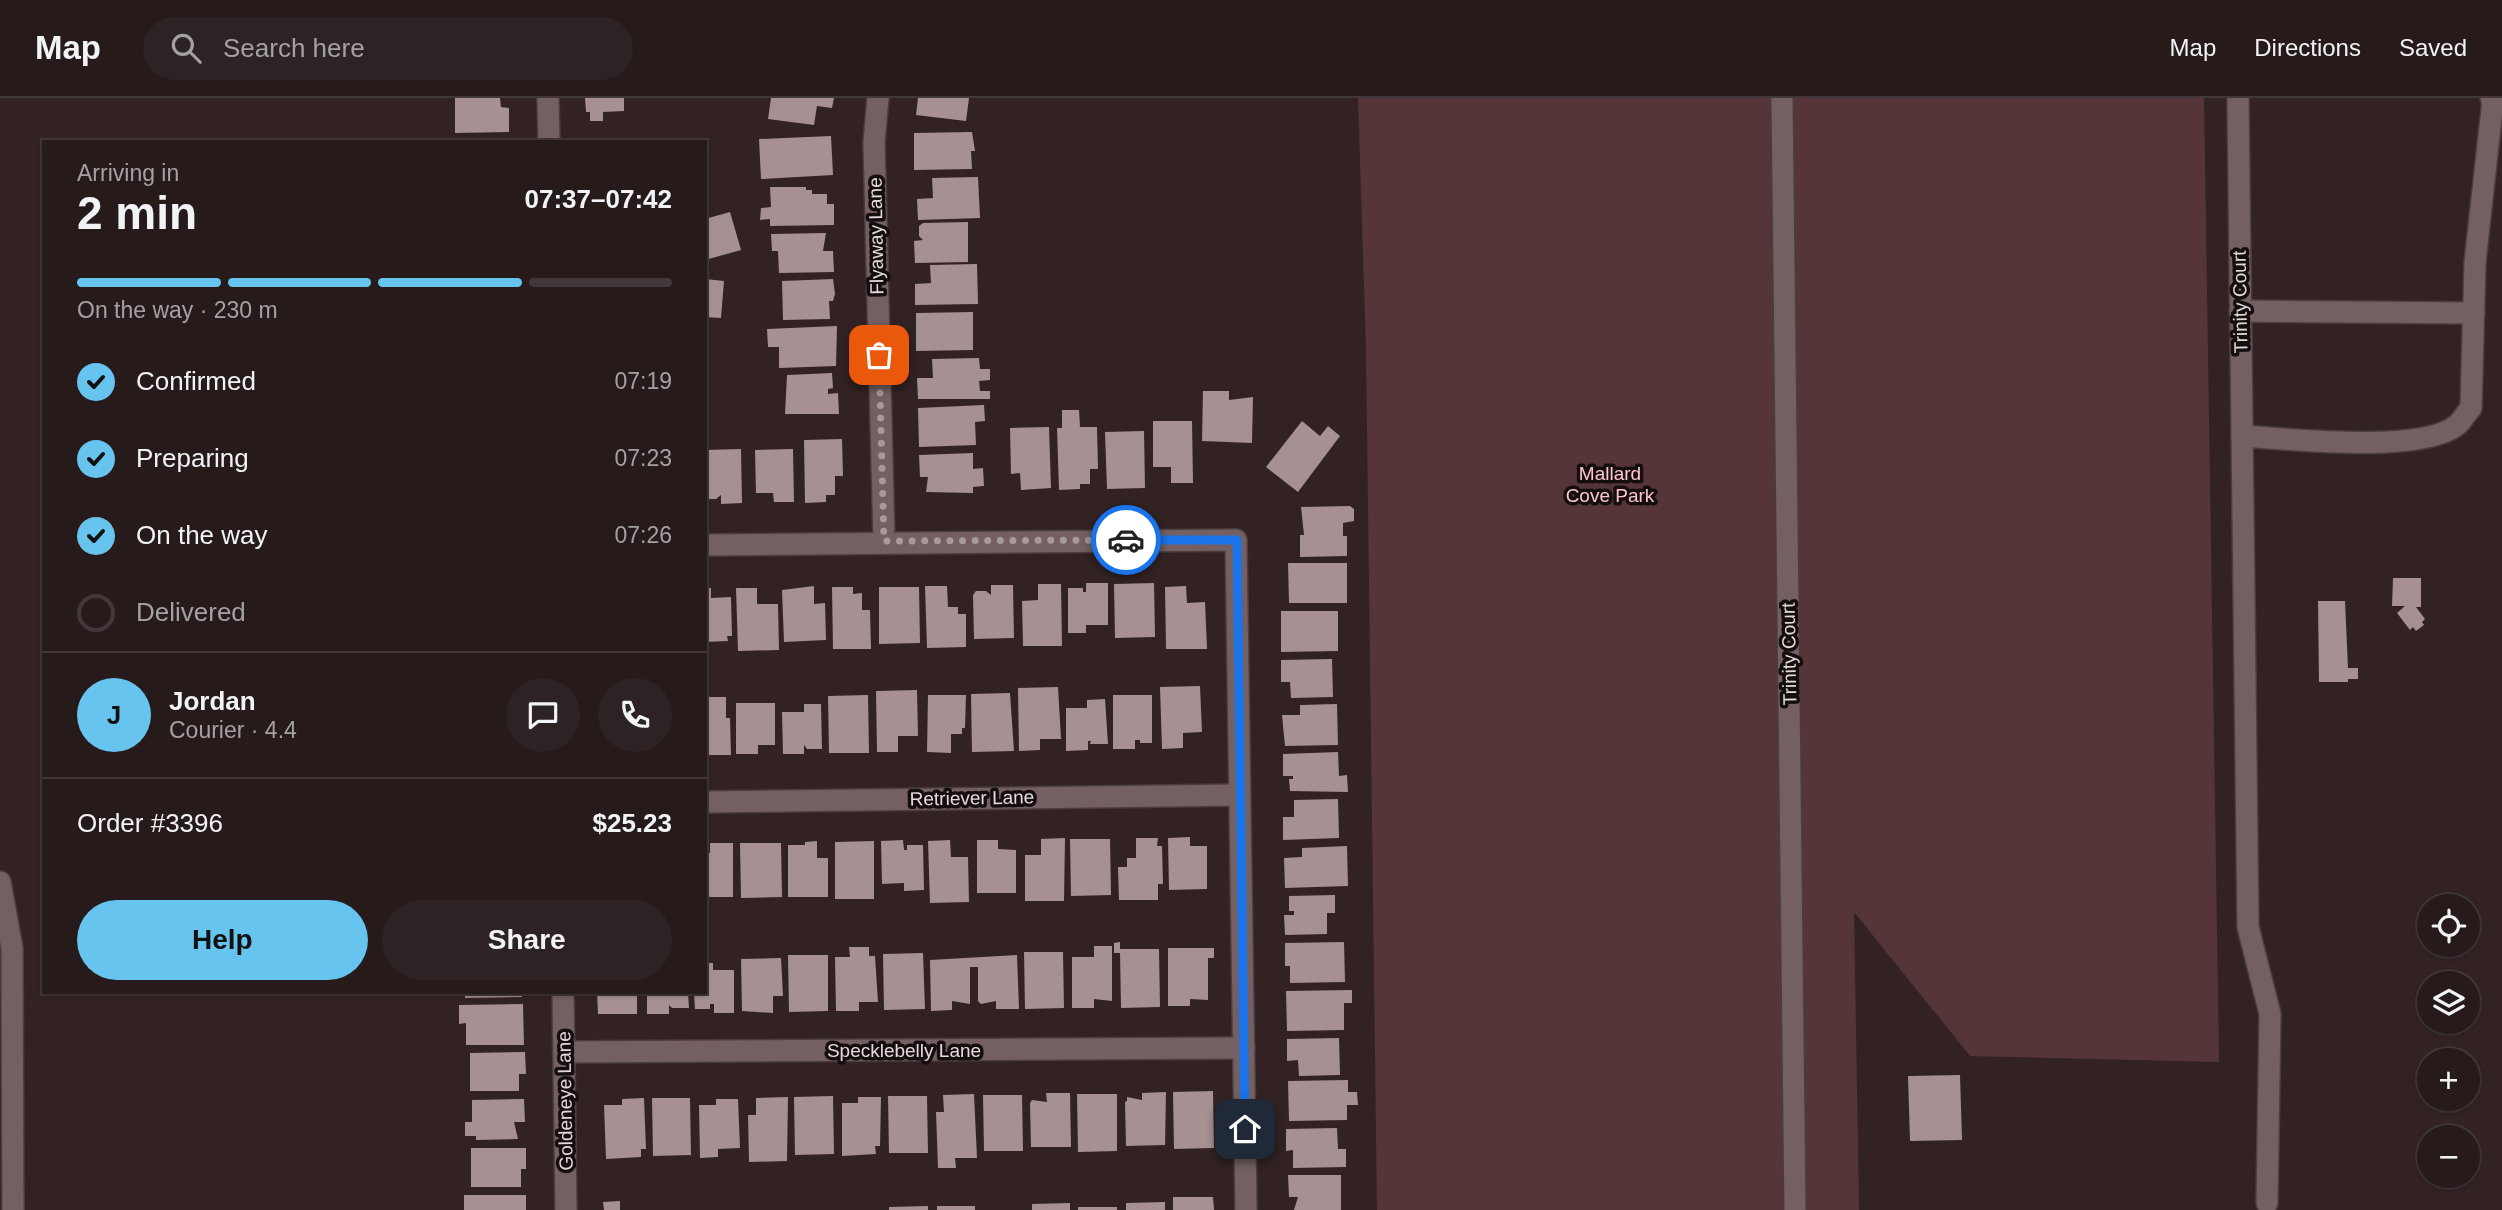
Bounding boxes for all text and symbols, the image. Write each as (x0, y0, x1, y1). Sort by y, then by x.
search box (143, 17, 633, 80)
text: Map (35, 29, 101, 66)
icon: search (167, 29, 205, 67)
text: Search here (223, 33, 365, 63)
text: Map (2170, 34, 2216, 61)
text: Directions (2254, 34, 2361, 61)
text: Saved (2399, 34, 2467, 61)
text: Arriving in (77, 160, 179, 186)
street label: Flyaway Lane (864, 177, 888, 295)
text: 07:37–07:42 (525, 184, 672, 214)
text: 2 min (77, 187, 197, 239)
street label: Trinity Court (2229, 250, 2251, 354)
text: On the way · 230 m (77, 297, 278, 323)
pin (849, 325, 909, 385)
icon: bag (860, 336, 898, 374)
icon: check (77, 363, 115, 401)
text: Confirmed (136, 366, 256, 396)
text: 07:19 (614, 368, 672, 394)
icon: check (77, 440, 115, 478)
text: Preparing (136, 443, 249, 473)
text: 07:23 (614, 445, 672, 471)
park label: Mallard Cove Park (1566, 463, 1655, 506)
courier (1091, 505, 1161, 575)
icon: check (77, 517, 115, 555)
text: On the way (136, 520, 268, 550)
icon: car (1107, 521, 1145, 559)
text: 07:26 (614, 522, 672, 548)
text: Delivered (136, 597, 246, 627)
street label: Trinity Court (1778, 602, 1800, 706)
button: chat (506, 678, 580, 752)
button: phone (598, 678, 672, 752)
text: Jordan (169, 686, 256, 716)
text: J (107, 700, 121, 730)
text: Courier · 4.4 (169, 717, 297, 743)
street label: Retriever Lane (910, 786, 1034, 810)
text: Order #3396 (77, 808, 223, 838)
text: $25.23 (592, 808, 672, 838)
map controls (2417, 894, 2480, 1188)
button: locate (2417, 894, 2480, 957)
button: Help (77, 900, 368, 980)
button: Share (382, 900, 672, 980)
button: layers (2417, 971, 2480, 1034)
street label: Goldeneye Lane (553, 1031, 577, 1171)
street label: Specklebelly Lane (827, 1040, 981, 1061)
button: + (2417, 1048, 2480, 1111)
pin (1215, 1099, 1275, 1159)
icon: home (1226, 1110, 1264, 1148)
button: − (2417, 1125, 2480, 1188)

